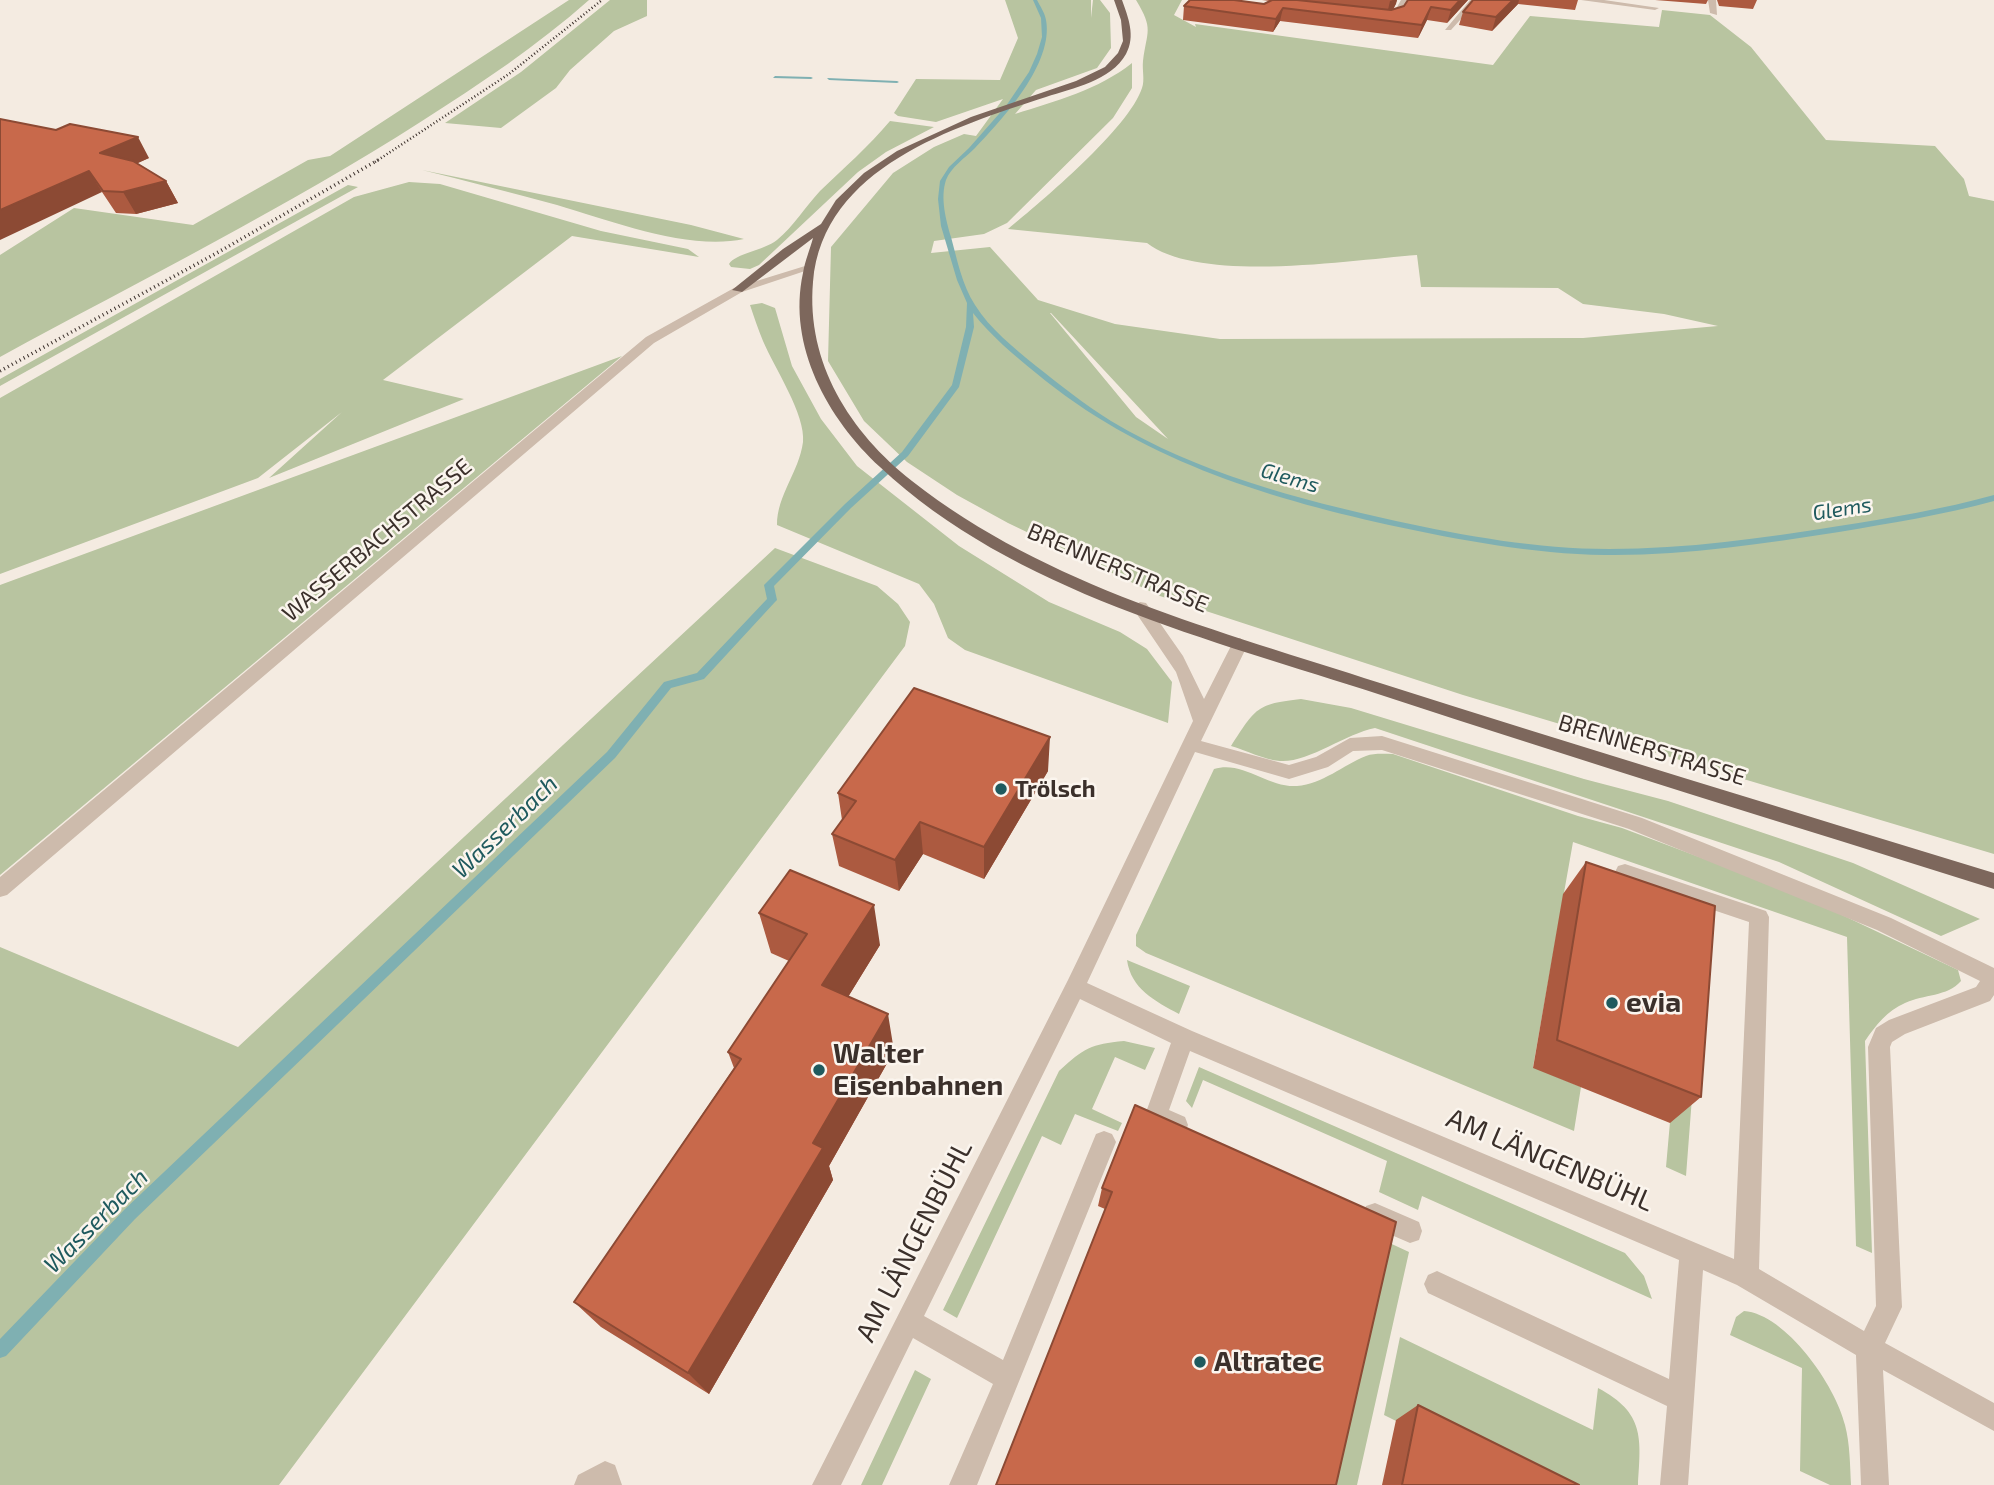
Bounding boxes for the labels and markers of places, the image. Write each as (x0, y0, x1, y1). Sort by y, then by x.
place label: Trölsch (1015, 775, 1096, 803)
marker: Trölsch (993, 781, 1009, 797)
place label: evia (1626, 986, 1681, 1020)
marker: evia (1604, 995, 1620, 1011)
place label: Walter Eisenbahnen (833, 1037, 1003, 1103)
marker: Walter Eisenbahnen (811, 1062, 827, 1078)
place label: Altratec (1214, 1345, 1322, 1379)
marker: Altratec (1192, 1354, 1208, 1370)

